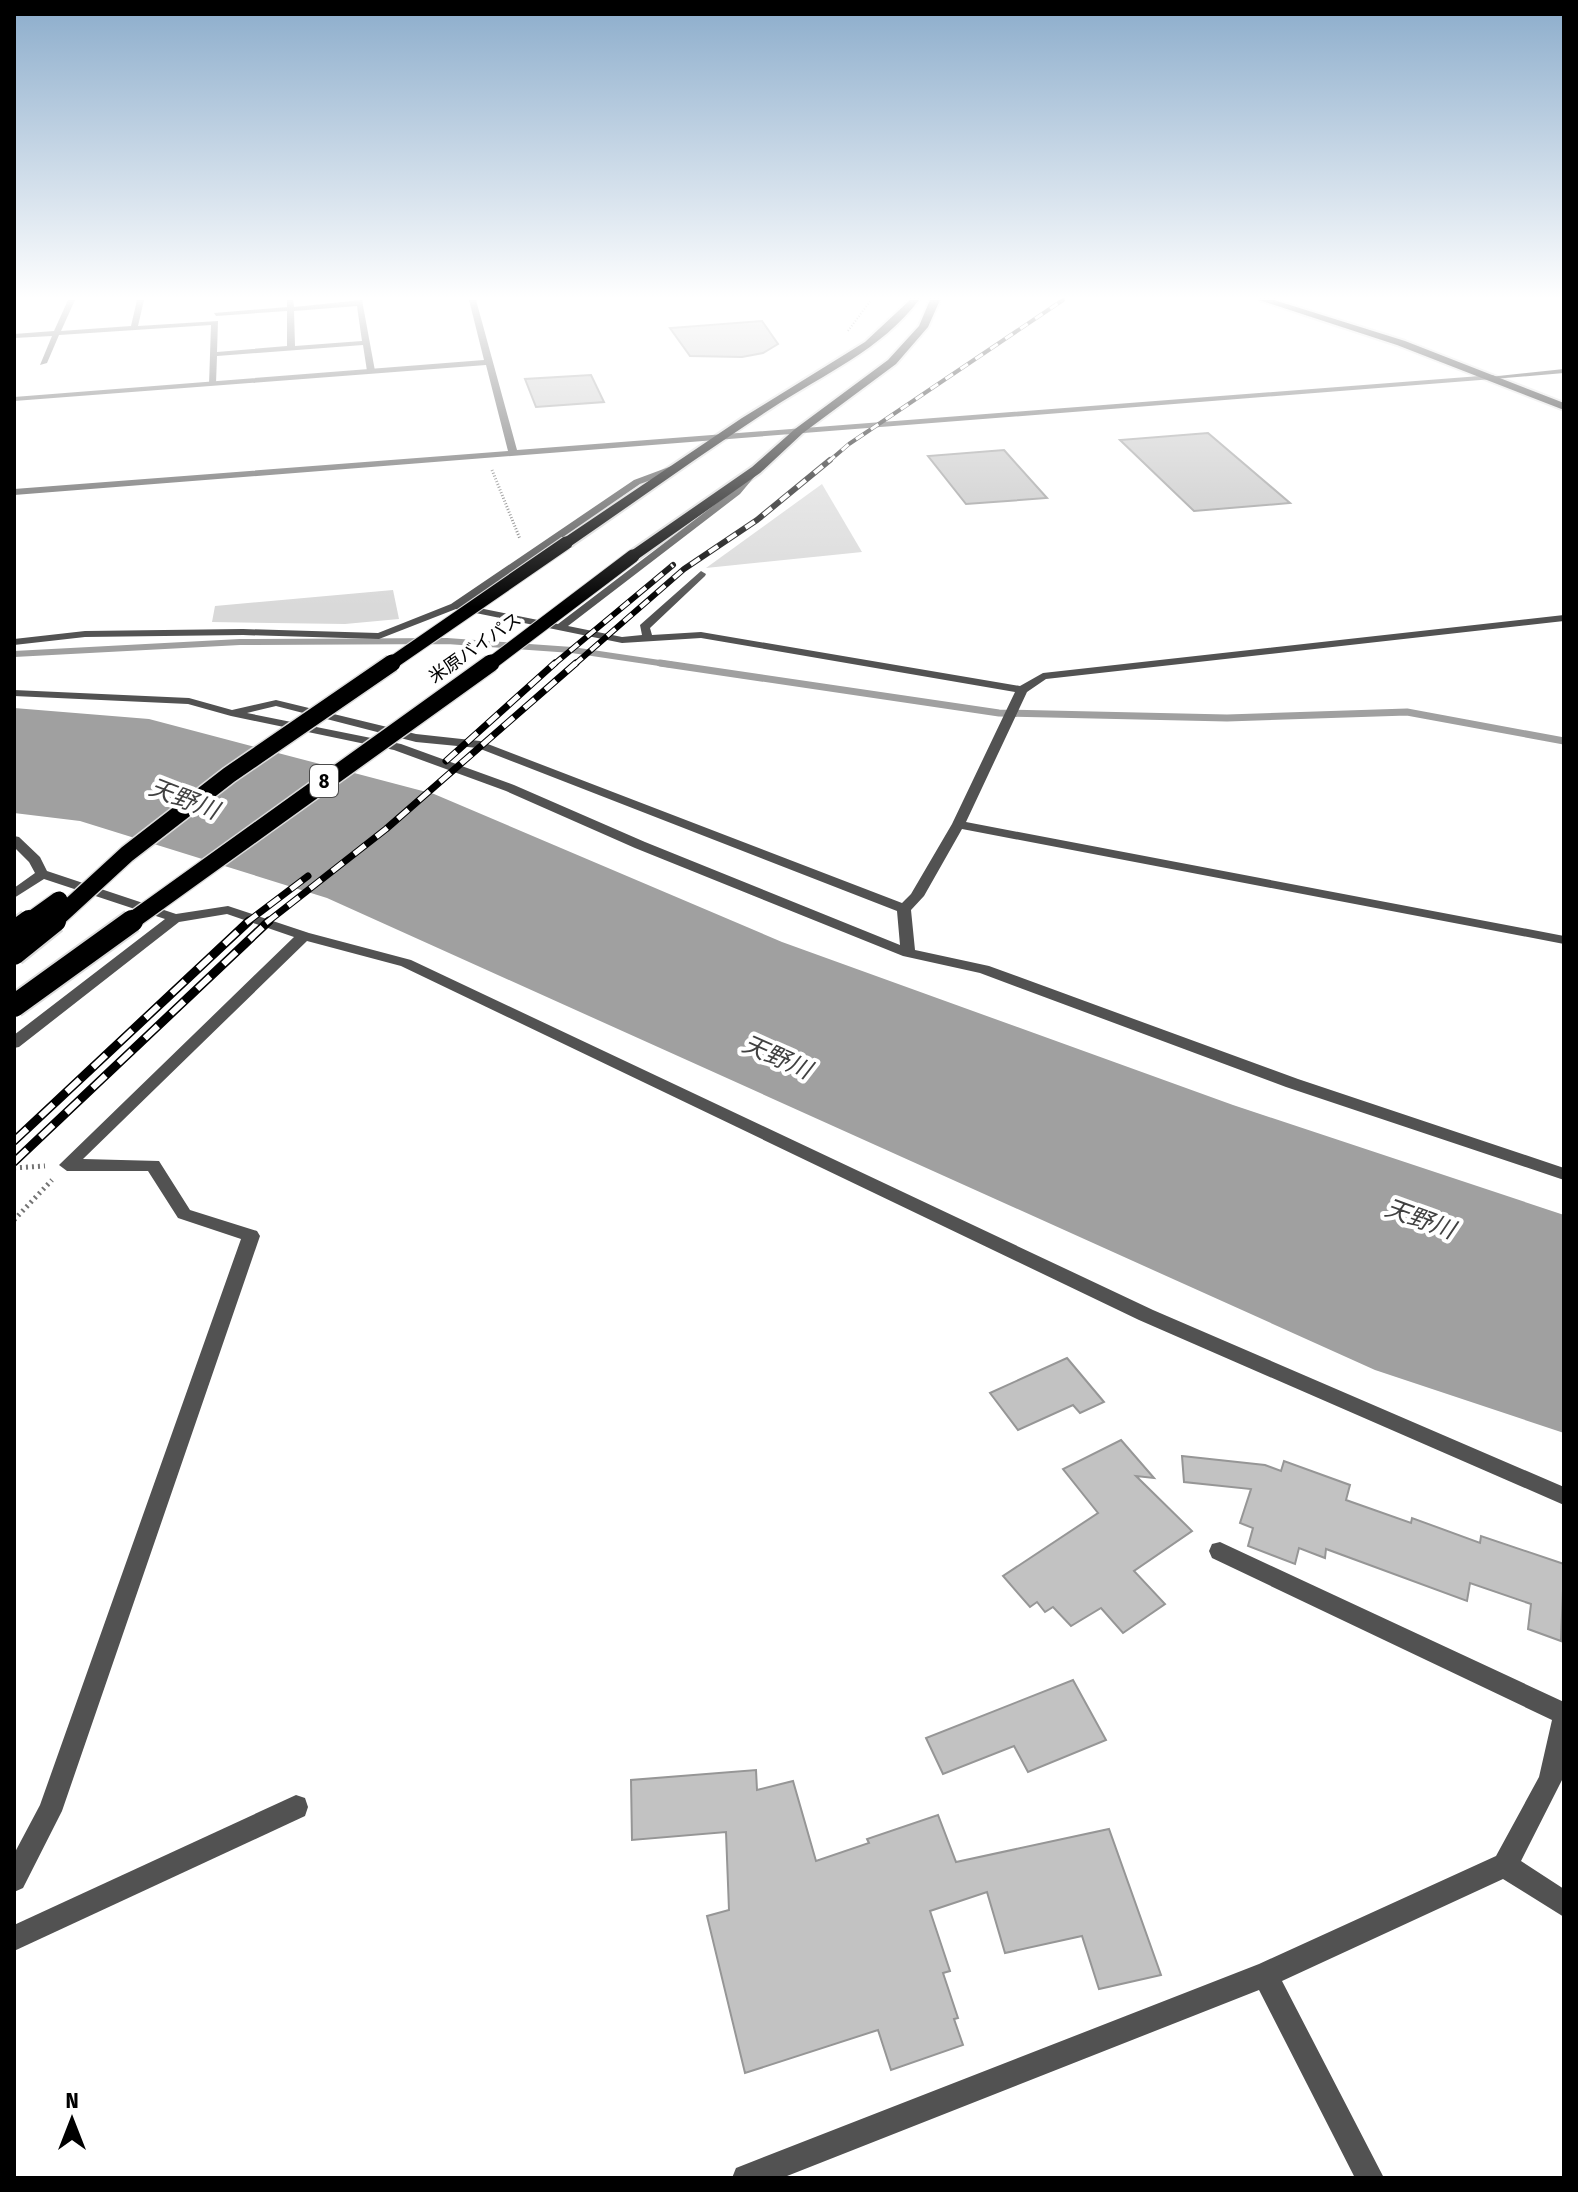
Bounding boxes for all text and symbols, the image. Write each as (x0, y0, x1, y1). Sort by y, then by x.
street label: 米原バイパス (425, 608, 525, 688)
road number: 8 (310, 765, 338, 797)
water label: 天野川 (145, 773, 225, 826)
water label: 天野川 (738, 1030, 818, 1086)
water label: 天野川 (1381, 1194, 1461, 1245)
north arrow (32, 2080, 112, 2160)
text: N (65, 2087, 79, 2114)

